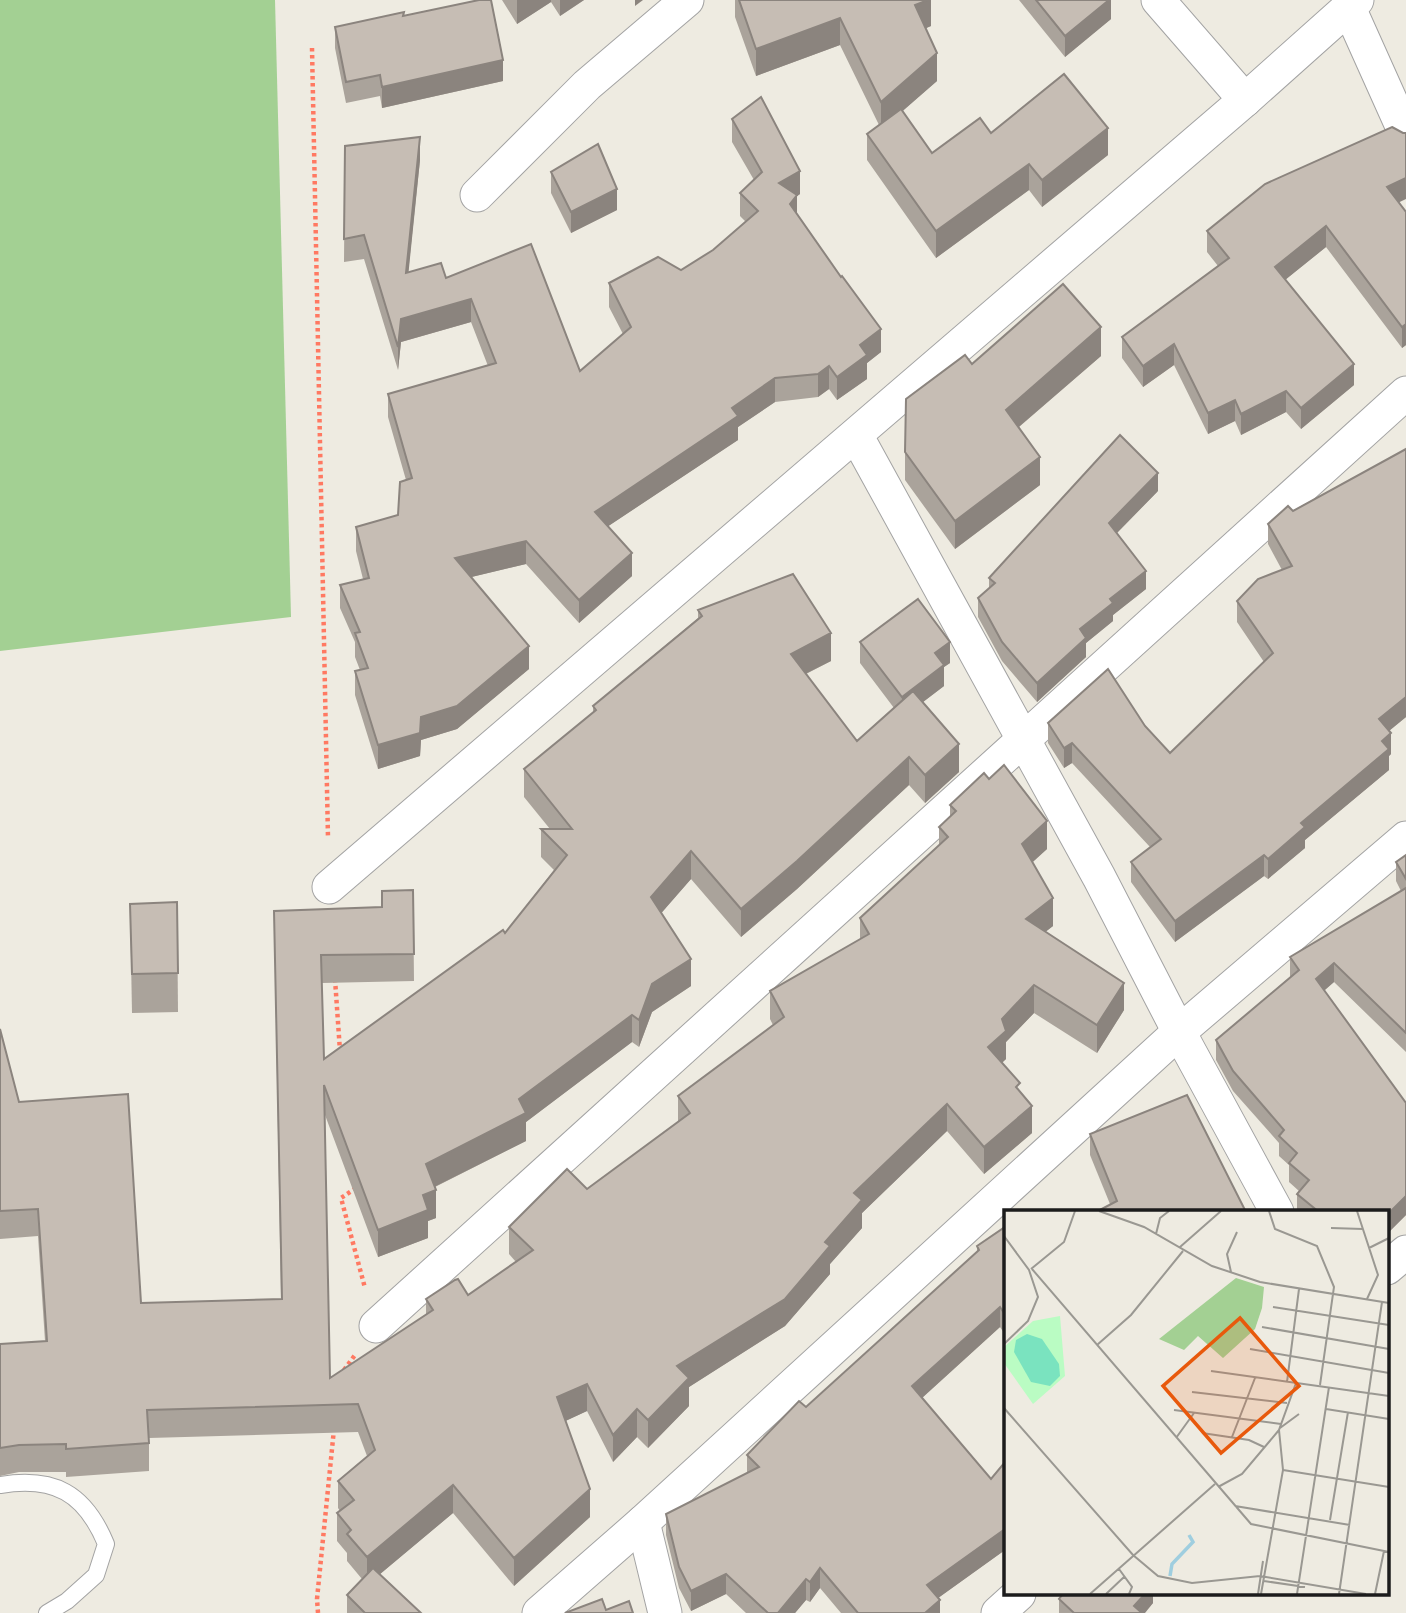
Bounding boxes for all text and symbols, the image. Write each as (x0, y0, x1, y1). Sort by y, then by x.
inset map (1004, 1210, 1388, 1596)

